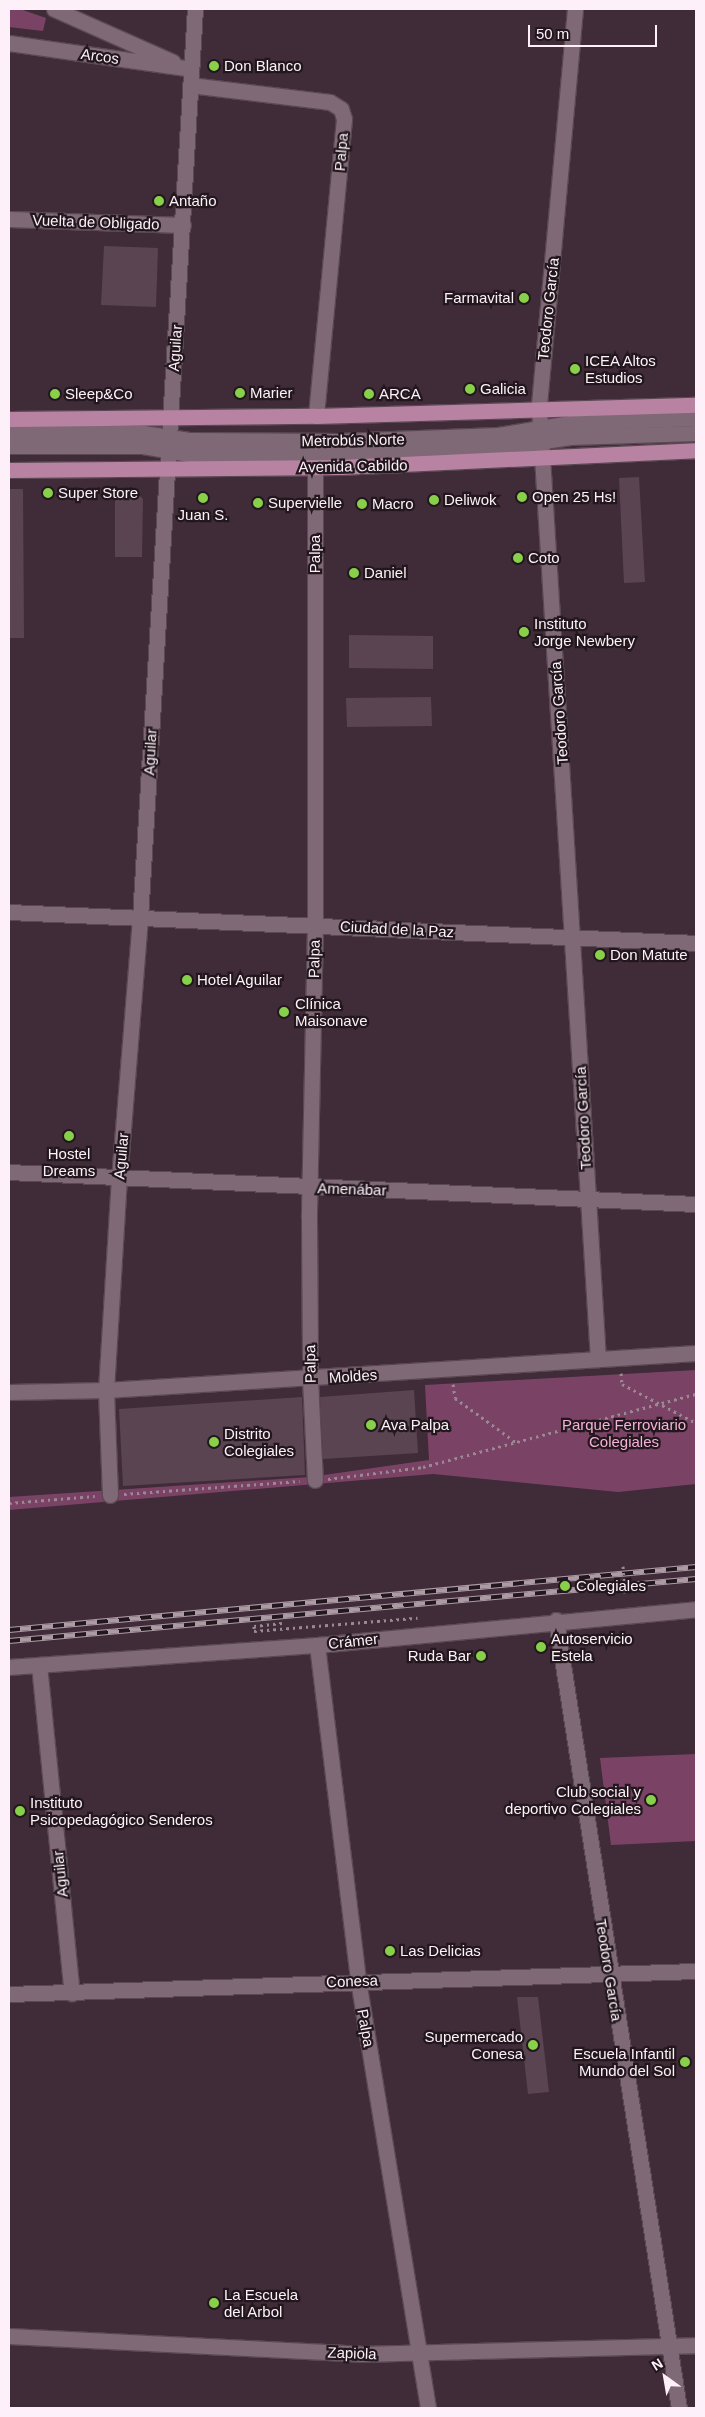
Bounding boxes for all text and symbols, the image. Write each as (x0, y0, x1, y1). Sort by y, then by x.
scale bar (530, 15, 659, 47)
text: 50 m (536, 25, 569, 42)
street label: Arcos (80, 44, 120, 68)
place label: Don Blanco (224, 57, 302, 75)
marker: Don Blanco (208, 60, 220, 72)
street label: Palpa (330, 132, 352, 172)
place label: Antaño (169, 192, 217, 210)
marker: Antaño (153, 195, 165, 207)
street label: Vuelta de Obligado (32, 211, 160, 233)
street label: Teodoro García (534, 257, 562, 361)
place label: Farmavital (444, 289, 514, 307)
marker: Farmavital (518, 292, 530, 304)
street label: Aguilar (164, 324, 186, 372)
place label: ICEA Altos Estudios (585, 351, 658, 386)
marker: ICEA Altos Estudios (569, 363, 581, 375)
place label: Galicia (480, 380, 526, 398)
marker: Galicia (464, 383, 476, 395)
place label: Marier (250, 384, 293, 402)
place label: Sleep&Co (65, 385, 133, 403)
place label: ARCA (379, 385, 421, 403)
marker: Marier (234, 387, 246, 399)
marker: Sleep&Co (49, 388, 61, 400)
marker: ARCA (363, 388, 375, 400)
street label: Metrobús Norte (301, 430, 405, 450)
street label: Avenida Cabildo (298, 456, 408, 476)
place label: Super Store (58, 484, 138, 502)
marker: Super Store (42, 487, 54, 499)
place label: Open 25 Hs! (532, 488, 616, 506)
place label: Deliwok (444, 491, 497, 509)
marker: Open 25 Hs! (516, 491, 528, 503)
marker: Juan S. (197, 492, 209, 504)
place label: Supervielle (268, 494, 342, 512)
marker: Deliwok (428, 494, 440, 506)
place label: Macro (372, 495, 414, 513)
marker: Supervielle (252, 497, 264, 509)
marker: Macro (356, 498, 368, 510)
place label: Juan S. (178, 506, 228, 524)
street label: Palpa (306, 535, 324, 573)
place label: Coto (528, 549, 560, 567)
marker: Coto (512, 552, 524, 564)
place label: Daniel (364, 564, 407, 582)
marker: Daniel (348, 567, 360, 579)
place label: Instituto Jorge Newbery (534, 614, 635, 649)
marker: Instituto Jorge Newbery (518, 626, 530, 638)
street label: Teodoro García (546, 661, 572, 765)
street label: Aguilar (140, 728, 160, 776)
street label: Ciudad de la Paz (339, 917, 455, 941)
street label: Palpa (305, 940, 323, 978)
place label: Don Matute (610, 946, 688, 964)
marker: Don Matute (594, 949, 606, 961)
place label: Hotel Aguilar (197, 971, 283, 989)
marker: Hotel Aguilar (181, 974, 193, 986)
place label: Clínica Maisonave (295, 994, 368, 1029)
marker: Clínica Maisonave (277, 1005, 291, 1019)
street label: Teodoro García (571, 1066, 595, 1170)
marker: Hostel Dreams (63, 1130, 75, 1142)
street label: Aguilar (110, 1132, 132, 1180)
place label: Hostel Dreams (43, 1144, 95, 1179)
street label: Amenábar (317, 1179, 387, 1199)
street label: Palpa (301, 1345, 319, 1383)
street label: Moldes (328, 1365, 378, 1387)
park label: Parque Ferroviario Colegiales (562, 1415, 686, 1450)
place label: Ava Palpa (381, 1416, 449, 1434)
marker: Ava Palpa (365, 1419, 377, 1431)
place label: Distrito Colegiales (224, 1424, 294, 1459)
marker: Distrito Colegiales (208, 1436, 220, 1448)
place label: Colegiales (576, 1577, 646, 1595)
marker: Colegiales (558, 1579, 572, 1593)
street label: Crámer (327, 1629, 379, 1653)
place label: Autoservicio Estela (551, 1629, 633, 1664)
marker: Autoservicio Estela (535, 1641, 547, 1653)
place label: Ruda Bar (408, 1647, 471, 1665)
marker: Ruda Bar (475, 1650, 487, 1662)
place label: Club social y deportivo Colegiales (505, 1782, 641, 1817)
place label: Instituto Psicopedagógico Senderos (30, 1793, 213, 1828)
marker: Club social y deportivo Colegiales (645, 1794, 657, 1806)
marker: Instituto Psicopedagógico Senderos (14, 1805, 26, 1817)
street label: Aguilar (49, 1850, 71, 1898)
street label: Teodoro García (592, 1918, 626, 2022)
place label: Las Delicias (400, 1942, 481, 1960)
marker: Las Delicias (384, 1945, 396, 1957)
street label: Conesa (326, 1971, 378, 1991)
street label: Palpa (354, 2008, 378, 2048)
place label: Supermercado Conesa (425, 2027, 523, 2062)
marker: Supermercado Conesa (527, 2039, 539, 2051)
place label: Escuela Infantil Mundo del Sol (573, 2044, 675, 2079)
marker: Escuela Infantil Mundo del Sol (679, 2056, 691, 2068)
place label: La Escuela del Arbol (224, 2285, 298, 2320)
marker: La Escuela del Arbol (208, 2297, 220, 2309)
street label: Zapiola (327, 2343, 377, 2363)
north arrow (640, 2352, 690, 2402)
text: N (649, 2355, 666, 2374)

